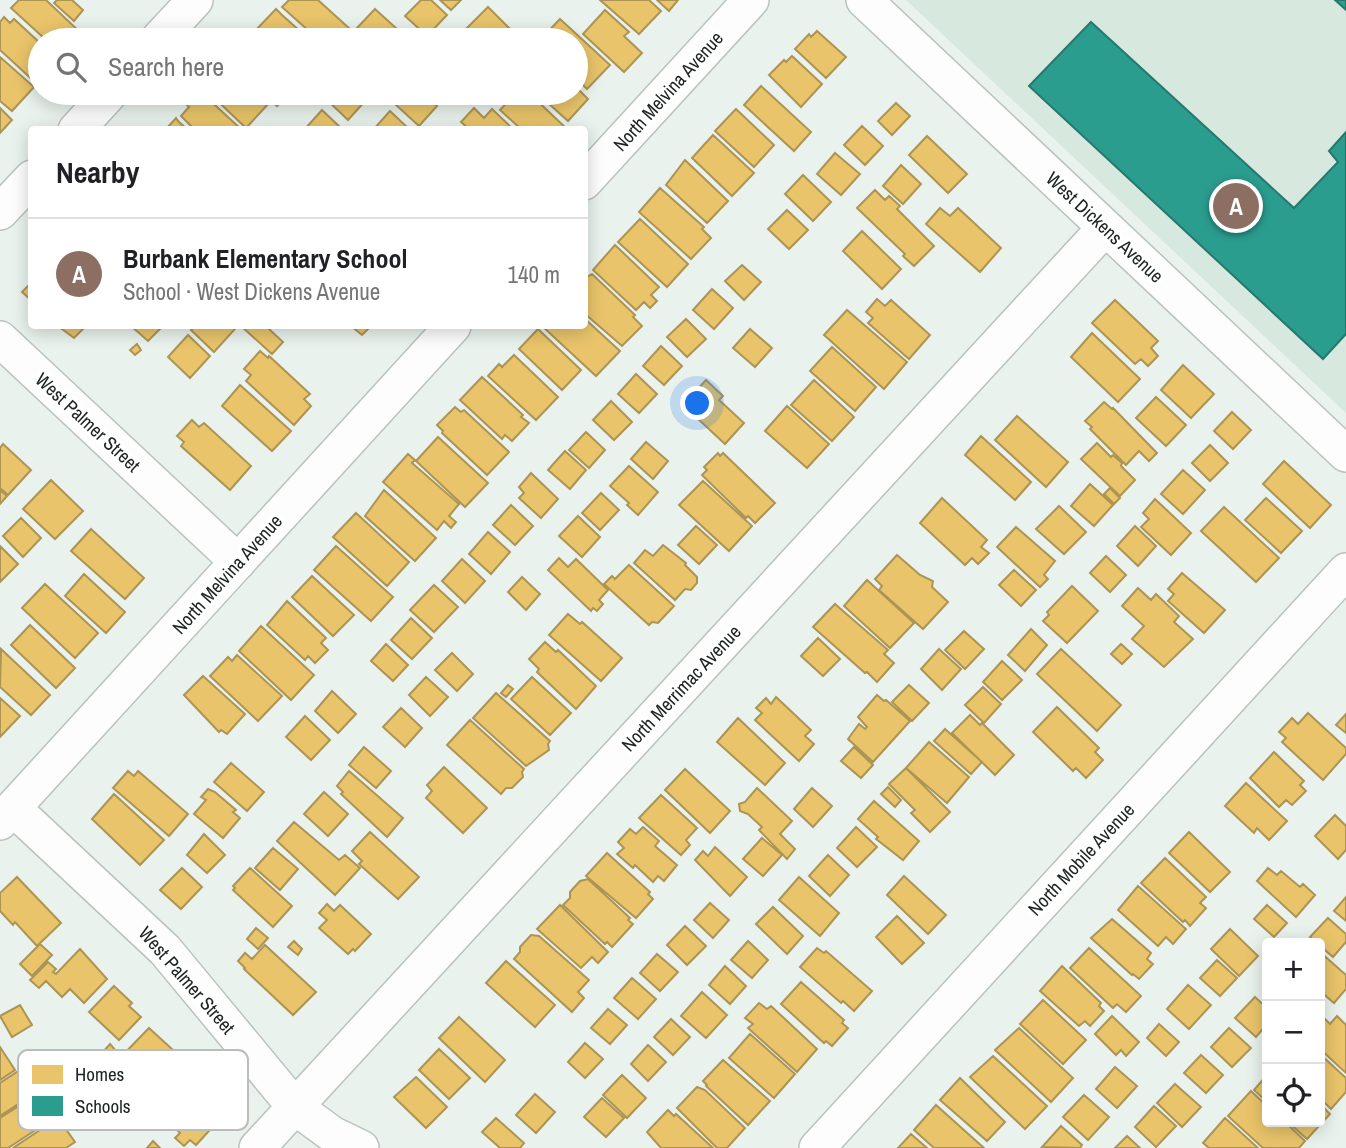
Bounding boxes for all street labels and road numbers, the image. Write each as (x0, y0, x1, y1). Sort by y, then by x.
street label: North Melvina Avenue (607, 25, 729, 157)
street label: West Dickens Avenue (1041, 166, 1169, 288)
street label: West Palmer Street (30, 367, 147, 478)
street label: North Melvina Avenue (166, 508, 288, 640)
street label: North Merrimac Avenue (615, 619, 747, 757)
street label: North Mobile Avenue (1022, 797, 1140, 921)
street label: West Palmer Street (133, 921, 241, 1040)

